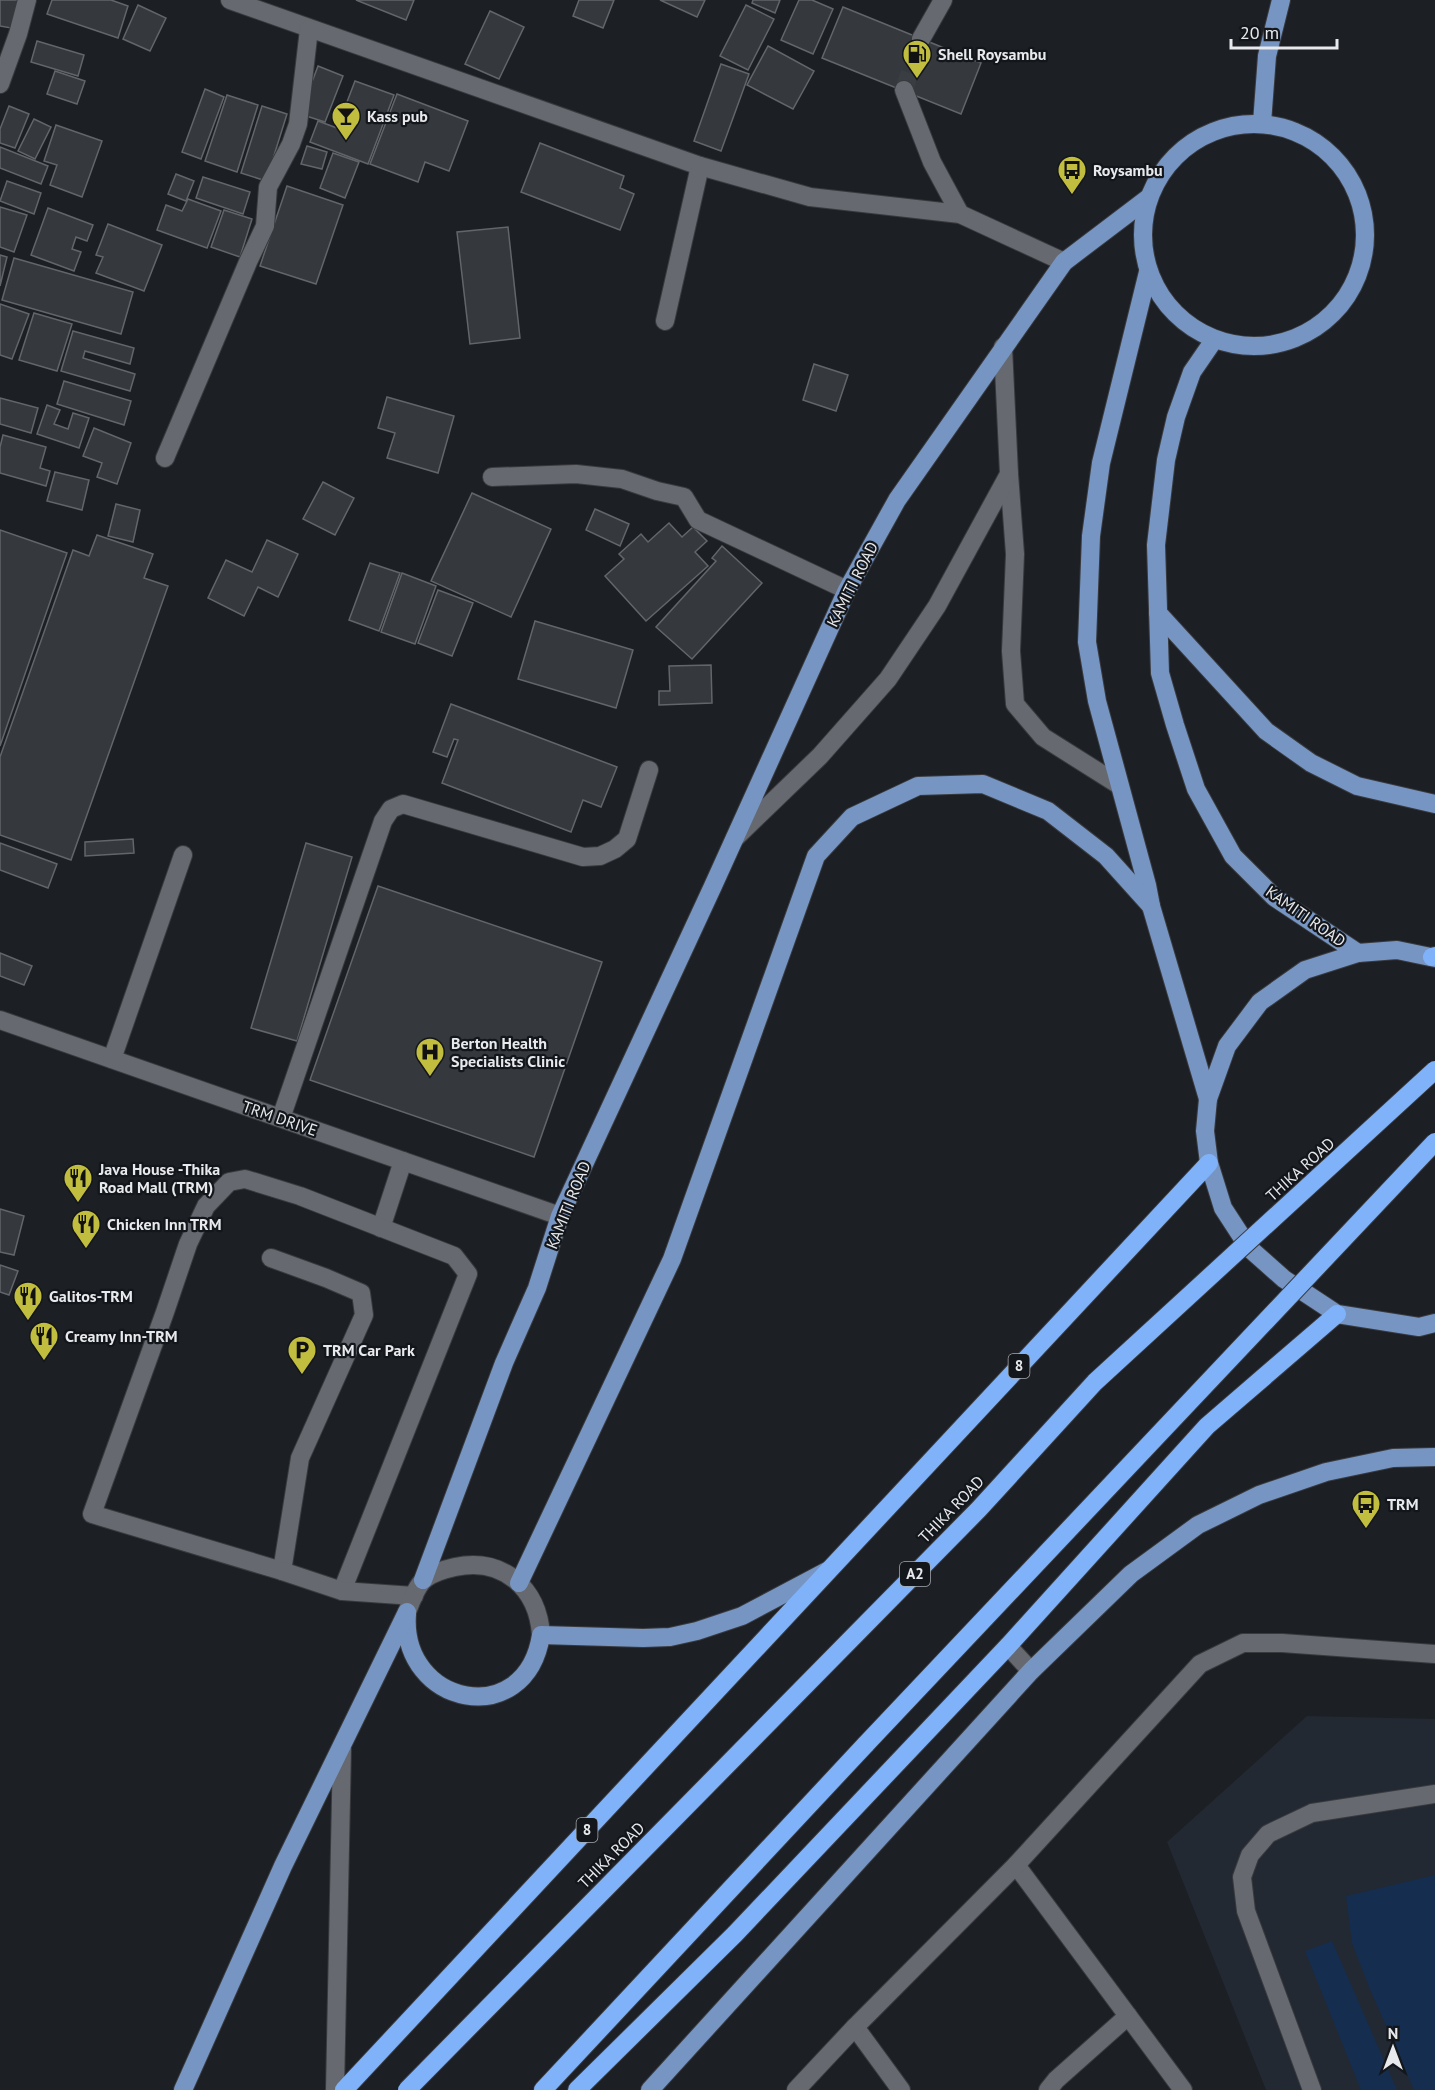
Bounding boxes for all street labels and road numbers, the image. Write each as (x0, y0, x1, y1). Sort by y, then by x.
street label: KAMITI ROAD (822, 538, 882, 630)
street label: KAMITI ROAD (1262, 881, 1350, 951)
street label: TRM DRIVE (240, 1096, 320, 1140)
street label: THIKA ROAD (1261, 1133, 1339, 1205)
street label: KAMITI ROAD (541, 1158, 595, 1252)
road number: 8 (1008, 1354, 1030, 1378)
street label: THIKA ROAD (914, 1471, 988, 1547)
road number: A2 (900, 1562, 930, 1586)
street label: THIKA ROAD (574, 1818, 648, 1892)
road number: 8 (576, 1818, 598, 1842)

